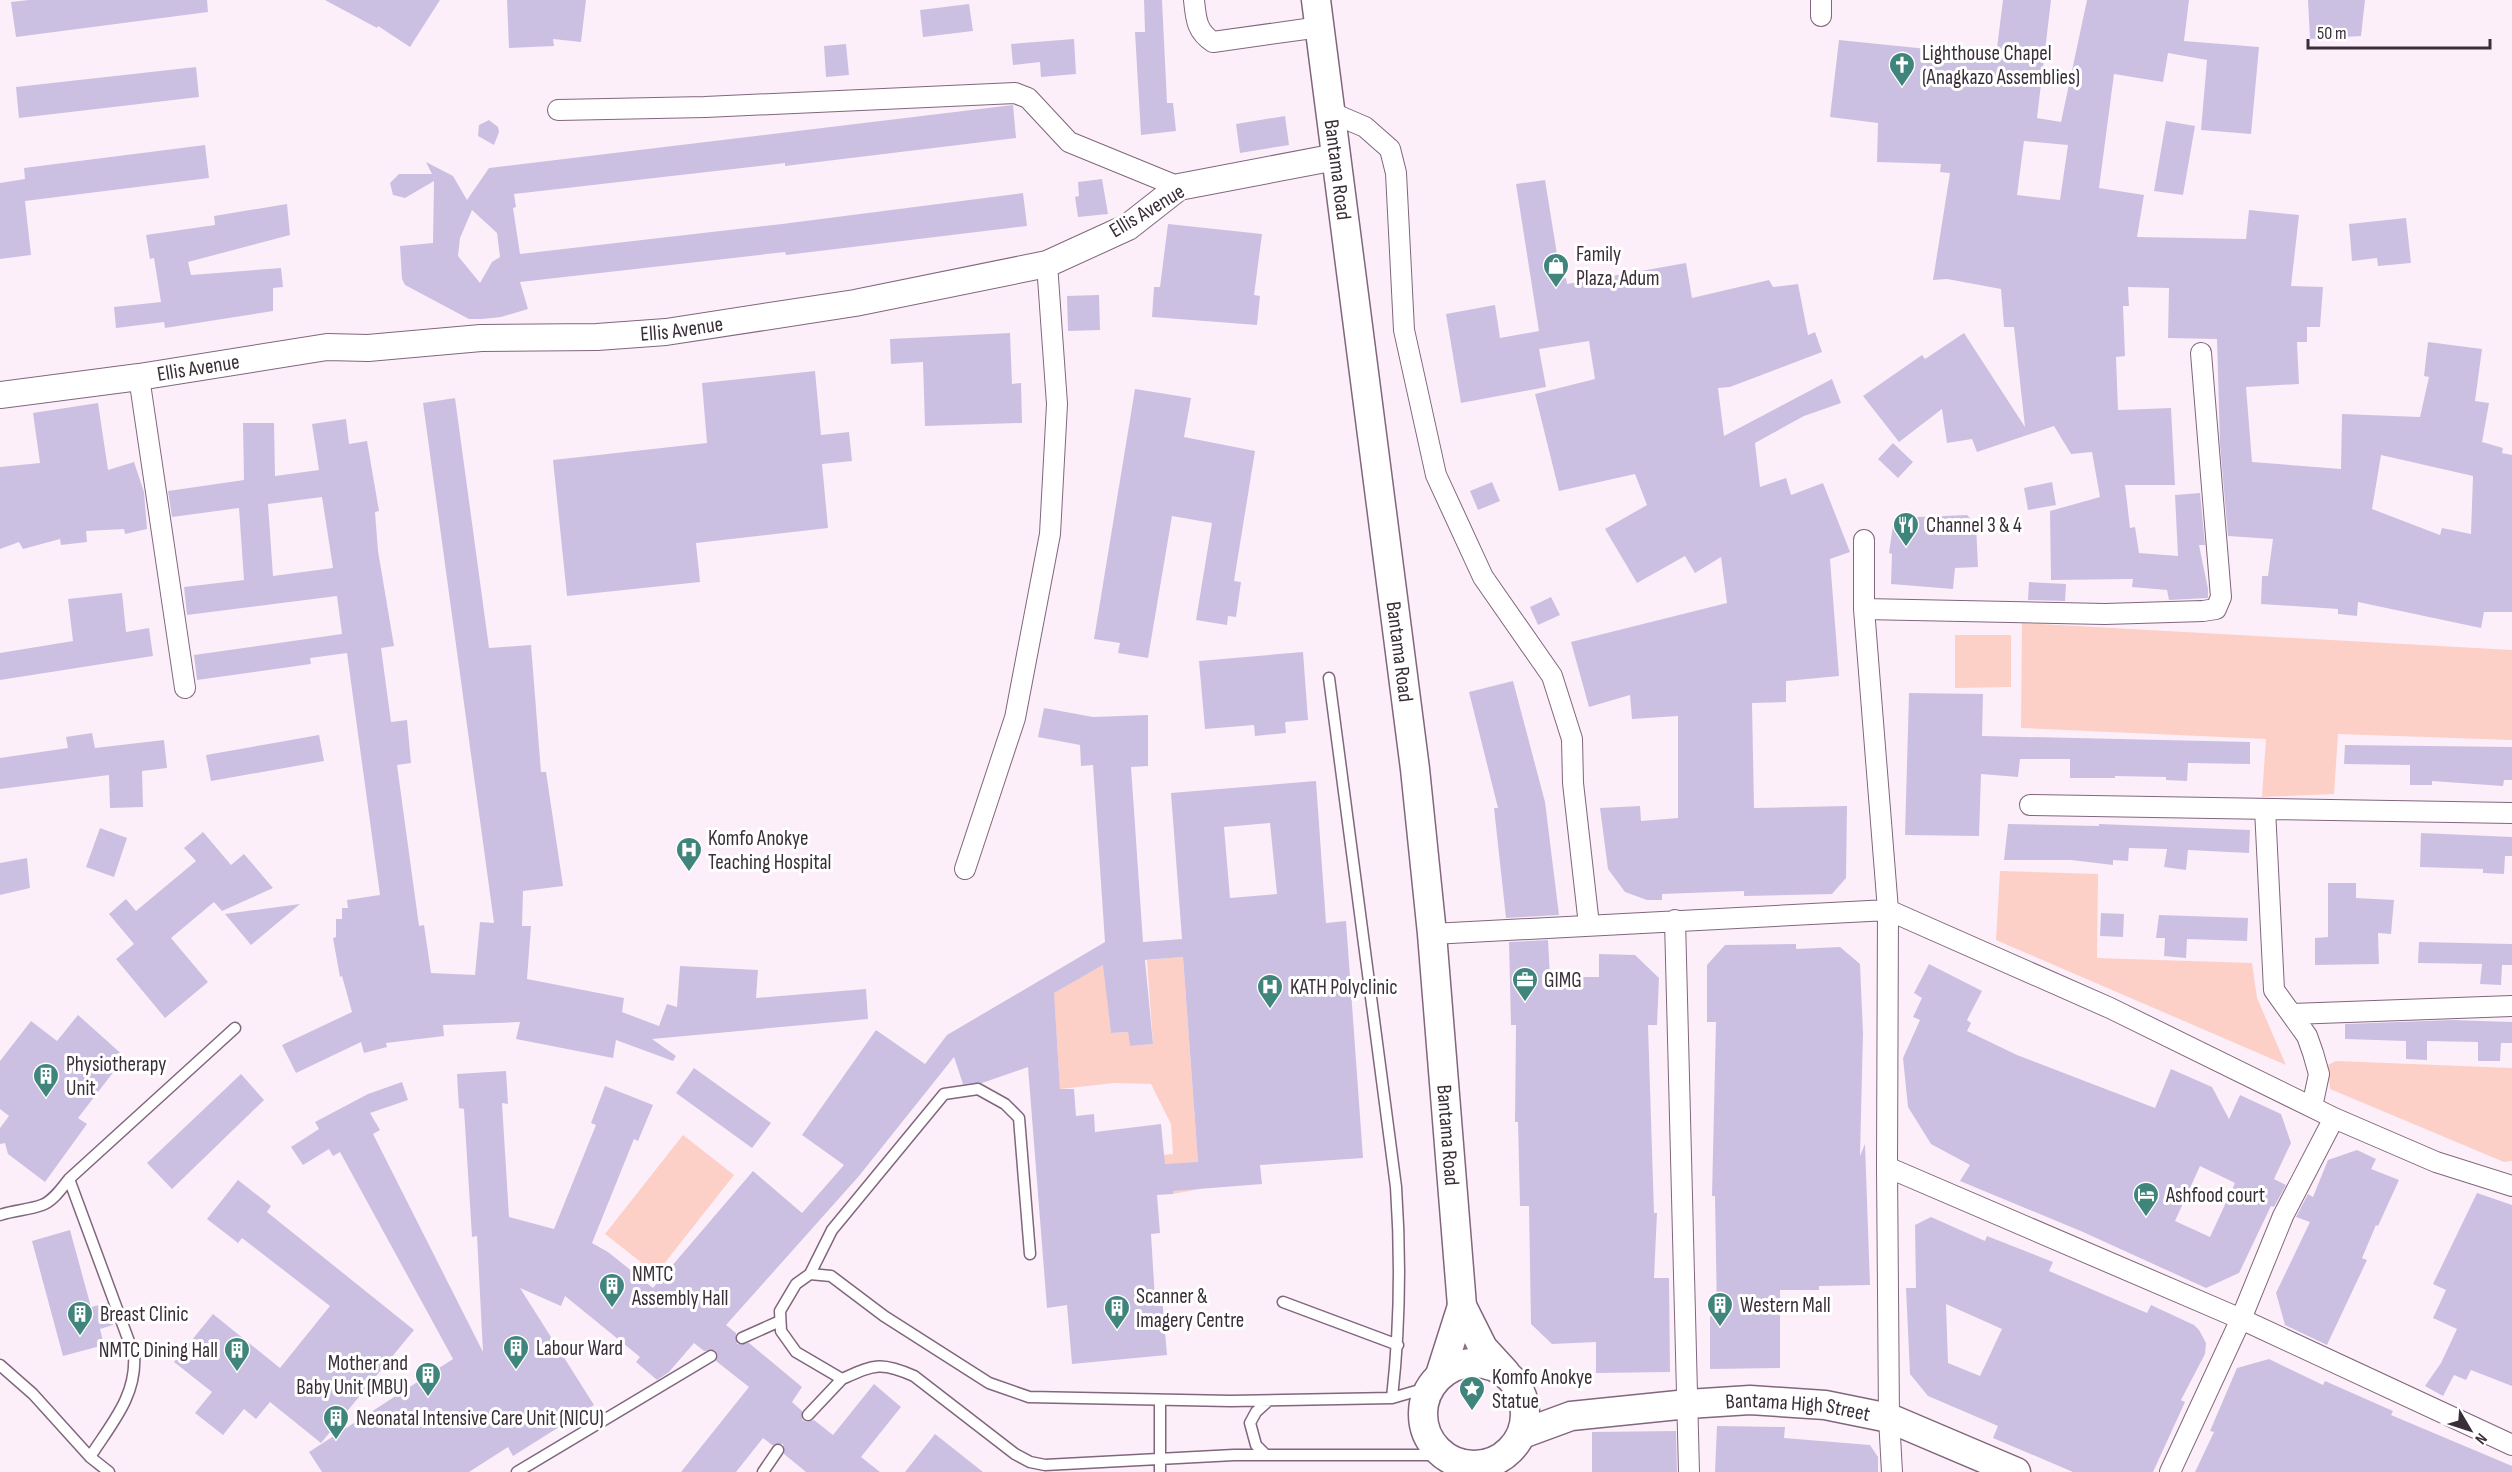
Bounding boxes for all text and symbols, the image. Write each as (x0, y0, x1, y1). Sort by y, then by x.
scale bar (2308, 12, 2490, 50)
text: 50 m (2317, 23, 2347, 44)
place label: Lighthouse Chapel (Anagkazo Assemblies) (1922, 41, 2080, 90)
church icon: Lighthouse Chapel (Anagkazo Assemblies) (1887, 50, 1917, 88)
street label: Bantama Road (1319, 118, 1357, 221)
street label: Ellis Avenue (1105, 179, 1189, 243)
place label: Family Plaza, Adum (1576, 242, 1660, 291)
shop icon: Family Plaza, Adum (1541, 251, 1571, 289)
street label: Ellis Avenue (639, 311, 725, 346)
street label: Ellis Avenue (155, 349, 241, 386)
restaurant icon: Channel 3 & 4 (1891, 510, 1921, 548)
place label: Channel 3 & 4 (1926, 513, 2022, 538)
street label: Bantama Road (1381, 600, 1419, 703)
place label: Komfo Anokye Teaching Hospital (708, 826, 831, 875)
hospital icon: Komfo Anokye Teaching Hospital (674, 835, 704, 873)
office icon: GIMG (1510, 965, 1540, 1003)
place label: GIMG (1544, 968, 1582, 993)
hospital icon: KATH Polyclinic (1255, 972, 1285, 1010)
place label: KATH Polyclinic (1290, 975, 1398, 1000)
place label: Physiotherapy Unit (66, 1052, 166, 1101)
building icon: Physiotherapy Unit (31, 1061, 61, 1099)
street label: Bantama Road (1432, 1084, 1465, 1186)
hotel icon: Ashfood court (2131, 1180, 2161, 1218)
place label: Ashfood court (2165, 1183, 2265, 1208)
place label: NMTC Assembly Hall (631, 1262, 728, 1311)
building icon: NMTC Assembly Hall (597, 1271, 627, 1309)
place label: Scanner & Imagery Centre (1136, 1284, 1244, 1333)
building icon: Western Mall (1705, 1290, 1735, 1328)
building icon: Scanner & Imagery Centre (1102, 1293, 1132, 1331)
place label: Western Mall (1740, 1293, 1831, 1318)
building icon: Breast Clinic (65, 1299, 95, 1337)
place label: Breast Clinic (100, 1302, 189, 1327)
building icon: Labour Ward (501, 1333, 531, 1371)
building icon: NMTC Dining Hall (222, 1335, 252, 1373)
place label: Labour Ward (536, 1336, 623, 1361)
place label: NMTC Dining Hall (99, 1338, 218, 1363)
place label: Mother and Baby Unit (MBU) (296, 1351, 408, 1400)
building icon: Mother and Baby Unit (MBU) (413, 1360, 443, 1398)
place label: Komfo Anokye Statue (1492, 1365, 1593, 1414)
place icon: Komfo Anokye Statue (1457, 1374, 1487, 1412)
street label: Bantama High Street (1724, 1387, 1872, 1426)
north arrow (2440, 1400, 2500, 1460)
building icon: Neonatal Intensive Care Unit (NICU) (321, 1403, 351, 1441)
place label: Neonatal Intensive Care Unit (NICU) (356, 1406, 604, 1431)
text: N (2470, 1429, 2491, 1448)

